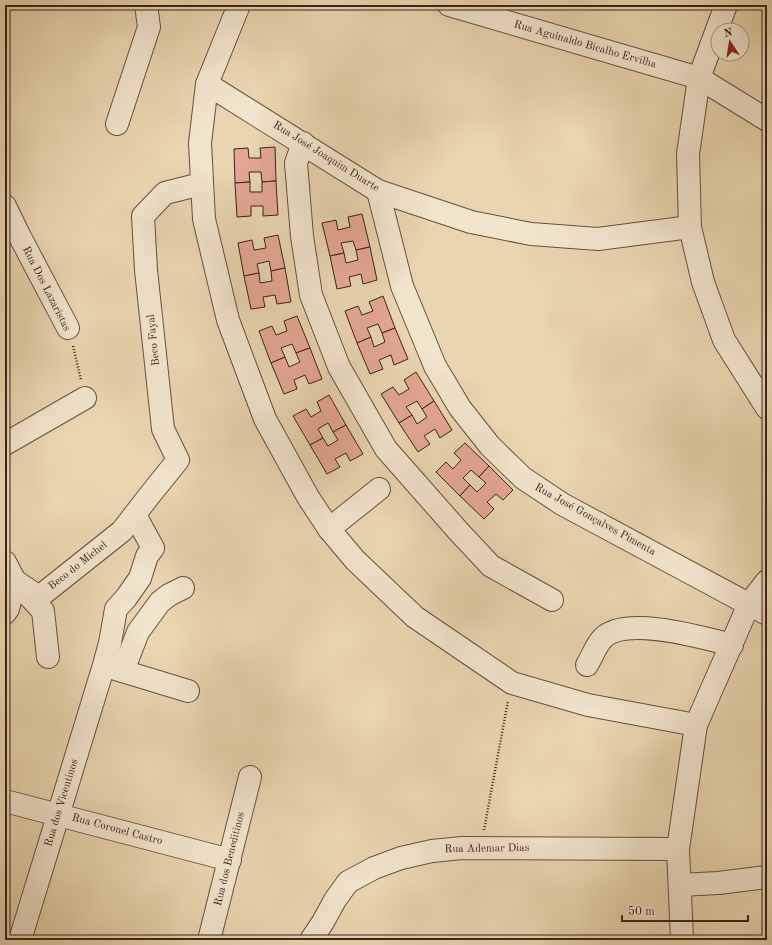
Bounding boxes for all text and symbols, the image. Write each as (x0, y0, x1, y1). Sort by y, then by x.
street label: Rua Aguinaldo Bicalho Ervilha (513, 19, 658, 71)
north arrow (710, 22, 750, 62)
text: N (723, 27, 734, 40)
street label: Rua José Joaquim Duarte (271, 120, 381, 194)
street label: Rua Dos Lazaristas (20, 245, 72, 333)
street label: Beco Fayal (146, 314, 162, 366)
street label: Rua José Gonçalves Pimenta (533, 482, 658, 558)
street label: Beco do Michel (47, 540, 109, 592)
street label: Rua dos Vicentinos (43, 758, 81, 848)
street label: Rua dos Beneditinos (213, 811, 247, 907)
street label: Rua Coronel Castro (70, 813, 164, 847)
street label: Rua Ademar Dias (444, 843, 530, 855)
scale bar (622, 897, 748, 923)
text: 50 m (628, 905, 655, 918)

